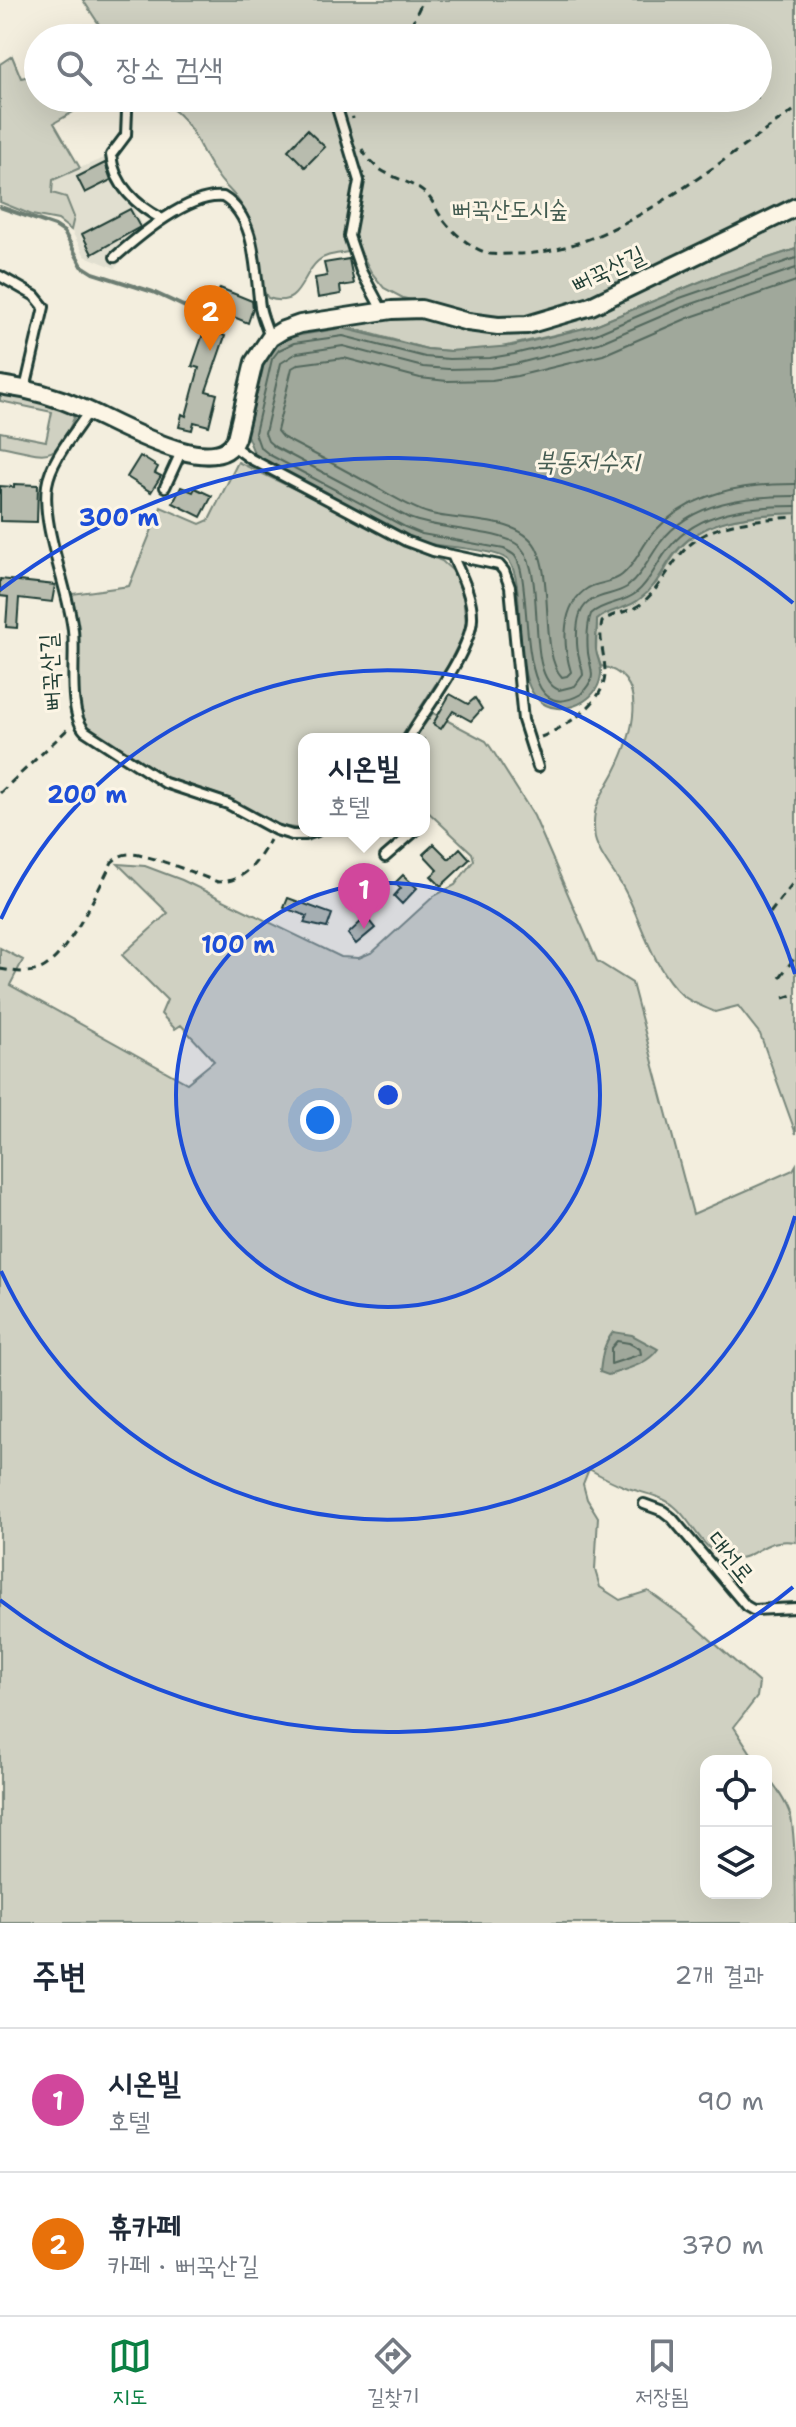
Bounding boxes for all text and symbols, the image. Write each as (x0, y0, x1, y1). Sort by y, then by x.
search box (24, 24, 772, 112)
icon: search (52, 46, 96, 90)
text: 장소 검색 (116, 48, 223, 89)
park label: 뻐꾹산도시숲 (452, 193, 568, 225)
street label: 뻐꾹산길 (566, 238, 650, 300)
pin: 2 (184, 285, 236, 351)
water label: 북동저수지 (535, 443, 642, 478)
text: 300 m (79, 502, 159, 534)
street label: 뻐꾹산길 (32, 633, 68, 711)
popup (298, 733, 430, 837)
text: 시온빌 (328, 747, 400, 788)
text: 200 m (47, 779, 127, 811)
text: 호텔 (328, 788, 370, 823)
pin: 1 (338, 863, 390, 929)
text: 100 m (201, 929, 275, 961)
centre of rings (374, 1081, 402, 1109)
your location (300, 1100, 340, 1140)
street label: 대선로 (700, 1524, 762, 1590)
map controls (700, 1755, 772, 1899)
button: locate (700, 1755, 772, 1827)
button: layers (700, 1827, 772, 1899)
text: 주변 (32, 1952, 87, 1998)
text: 2개 결과 (674, 1957, 764, 1992)
text: 시온빌 (108, 2062, 180, 2103)
text: 1 (52, 2083, 64, 2118)
text: 90 m (697, 2083, 764, 2118)
text: 호텔 (108, 2103, 150, 2138)
text: 휴카페 (108, 2206, 180, 2247)
text: 2 (49, 2227, 67, 2262)
text: 370 m (681, 2227, 764, 2262)
text: 카페 · 뻐꾹산길 (108, 2247, 259, 2282)
tab: 지도 (108, 2334, 152, 2411)
tab: 길찾기 (367, 2334, 420, 2411)
tab: 저장됨 (635, 2334, 688, 2411)

